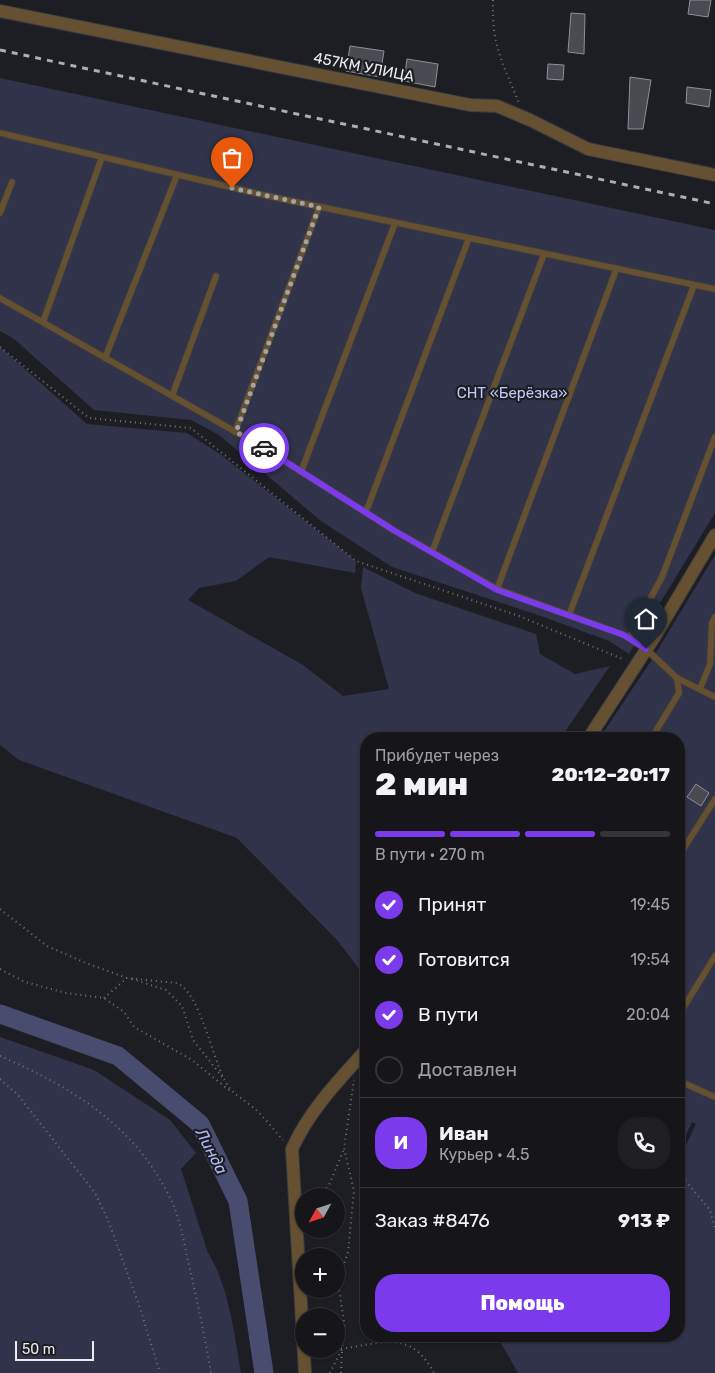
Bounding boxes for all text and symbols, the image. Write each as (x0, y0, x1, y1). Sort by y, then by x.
street label: 457КМ УЛИЦА (312, 48, 416, 86)
pin (211, 137, 253, 188)
icon: bag (218, 144, 246, 172)
park label: СНТ «Берёзка» (457, 384, 567, 402)
courier (239, 423, 289, 473)
icon: car (250, 434, 278, 462)
pin (625, 598, 667, 649)
icon: home (632, 605, 660, 633)
text: Прибудет через (375, 746, 499, 765)
text: 20:12–20:17 (552, 763, 670, 786)
text: 2 мин (375, 765, 468, 803)
text: В пути · 270 m (375, 845, 485, 864)
icon: check (375, 891, 403, 919)
text: Принят (418, 893, 486, 916)
text: 19:45 (630, 895, 670, 914)
icon: check (375, 946, 403, 974)
text: Готовится (418, 948, 510, 971)
text: 19:54 (630, 950, 670, 969)
icon: check (375, 1001, 403, 1029)
text: В пути (418, 1003, 478, 1026)
text: 20:04 (626, 1005, 670, 1024)
text: Доставлен (418, 1058, 517, 1081)
button: phone (618, 1117, 670, 1169)
text: Иван (439, 1122, 489, 1145)
water label: Линда (191, 1124, 232, 1177)
text: И (394, 1131, 408, 1154)
text: Курьер · 4.5 (439, 1145, 530, 1164)
north arrow (295, 1188, 345, 1238)
map controls (295, 1188, 345, 1358)
text: Заказ #8476 (375, 1209, 490, 1232)
text: 913 ₽ (618, 1209, 670, 1232)
button: + (295, 1248, 345, 1298)
button: Помощь (375, 1274, 670, 1332)
button: − (295, 1308, 345, 1358)
scale bar (15, 1338, 94, 1361)
text: 50 m (22, 1341, 55, 1358)

